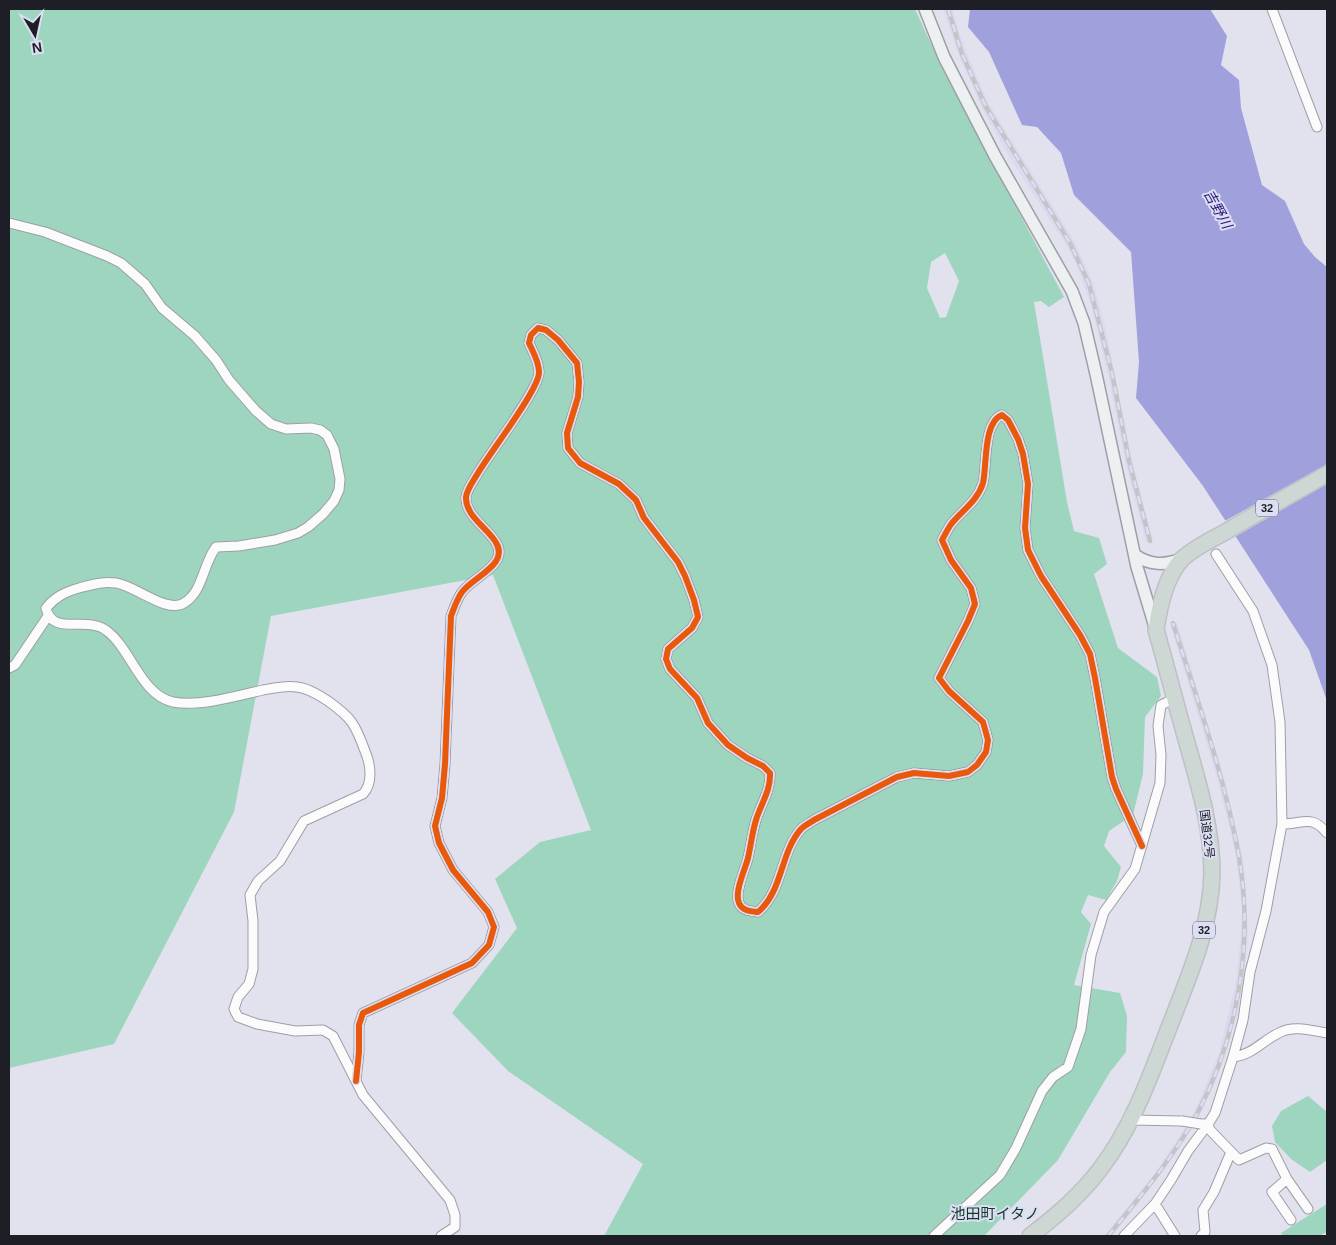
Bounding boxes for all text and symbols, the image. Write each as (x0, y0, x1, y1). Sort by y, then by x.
north arrow (10, 10, 60, 60)
text: N (31, 39, 43, 57)
water label: 吉野川 (1201, 187, 1236, 233)
road number: 32 (1256, 499, 1278, 516)
street label: 国道32号 (1197, 809, 1217, 859)
road number: 32 (1193, 922, 1215, 938)
district label: 池田町イタノ (951, 1205, 1039, 1222)

